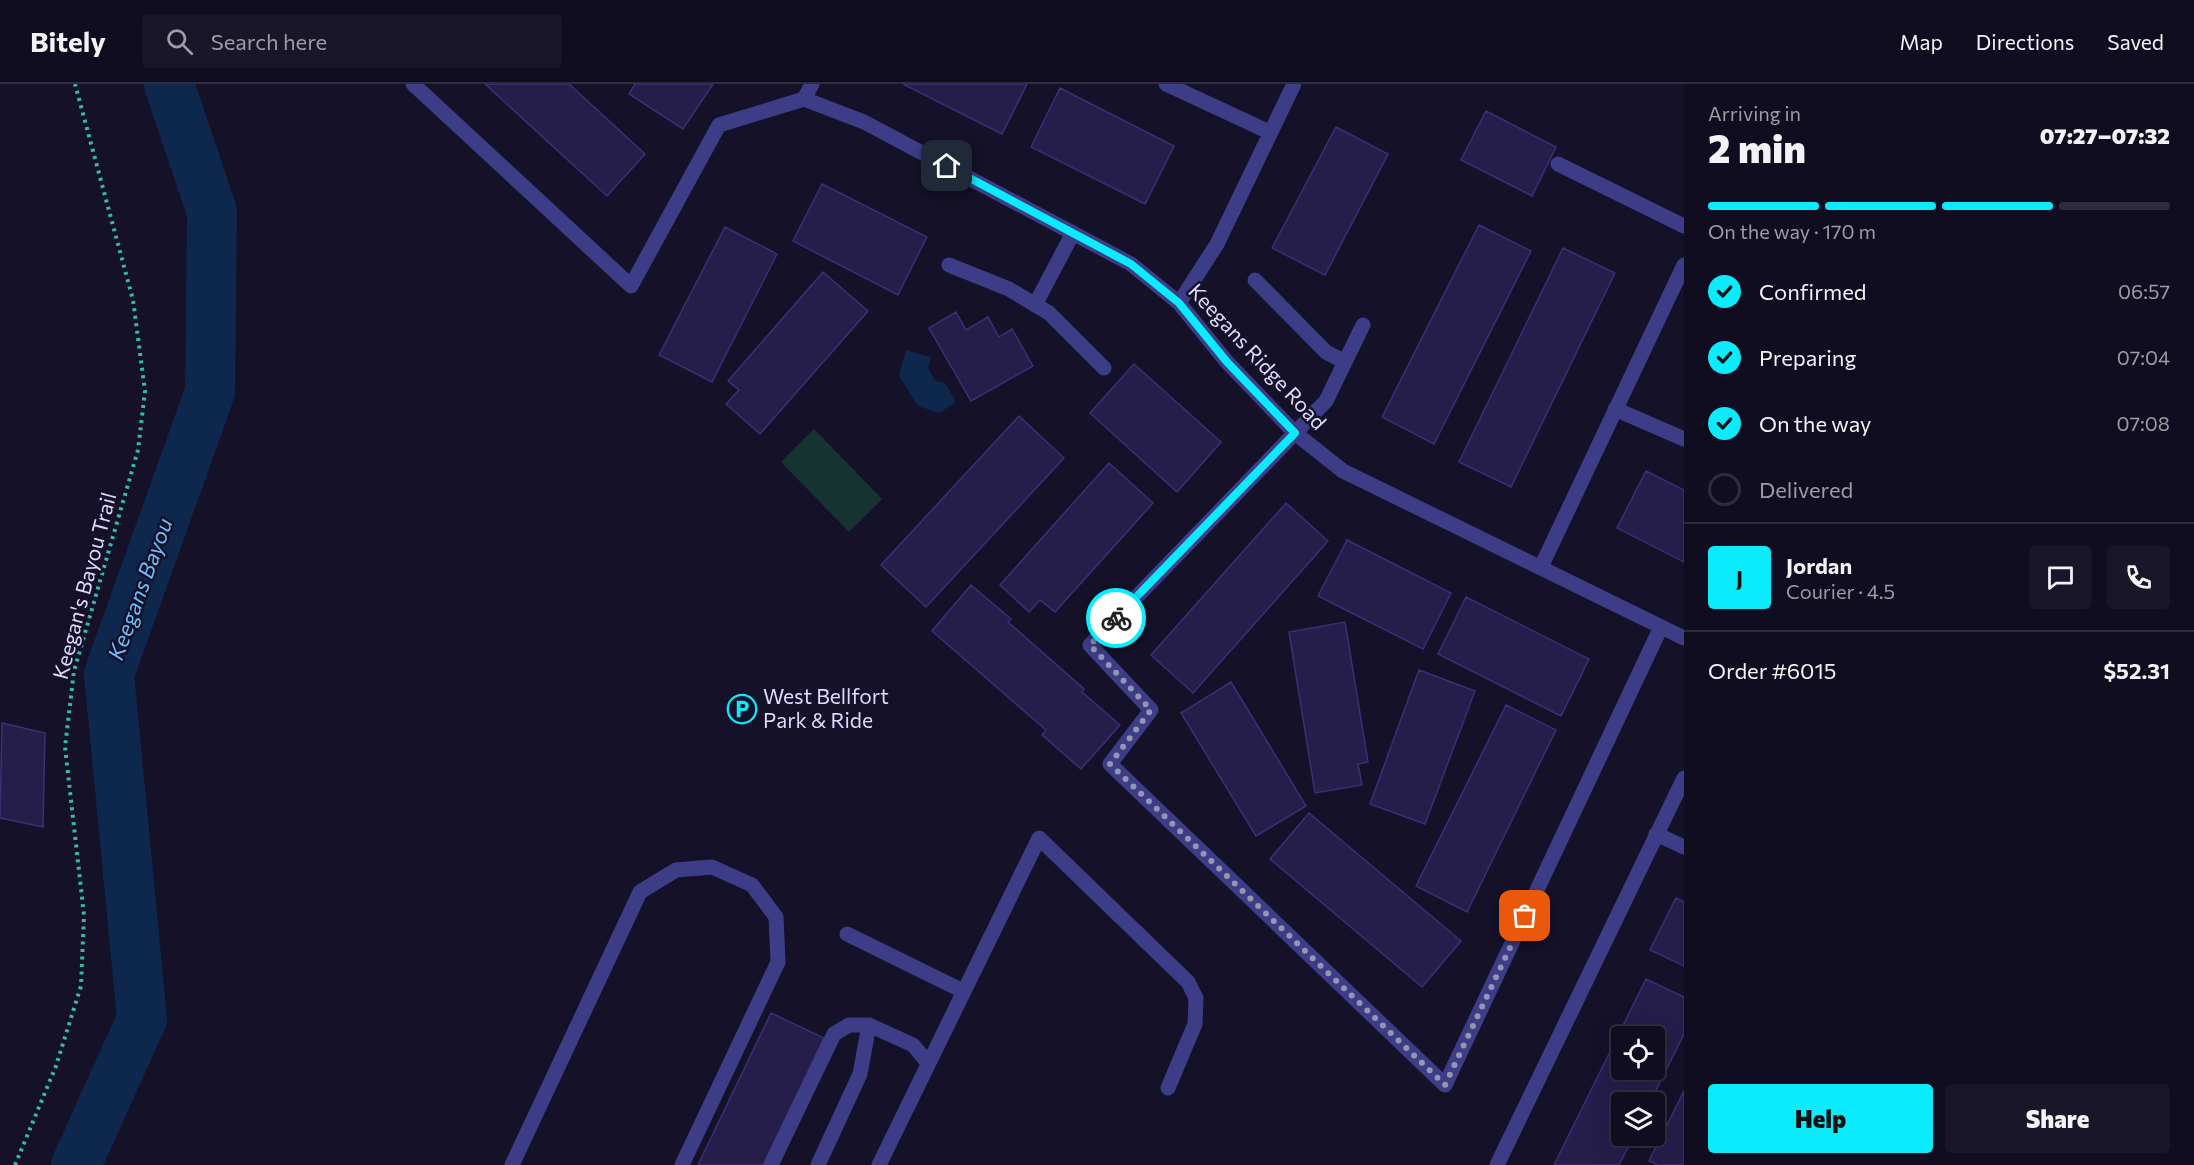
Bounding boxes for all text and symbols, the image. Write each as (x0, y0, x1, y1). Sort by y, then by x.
search box (142, 14, 562, 68)
text: Bitely (30, 24, 106, 58)
icon: search (163, 25, 196, 58)
text: Search here (211, 28, 327, 55)
text: Map (1900, 29, 1943, 54)
text: Directions (1976, 29, 2074, 54)
text: Saved (2107, 29, 2164, 54)
text: Arriving in (1708, 101, 1801, 125)
text: 07:27–07:32 (2040, 122, 2170, 149)
text: 2 min (1708, 123, 1806, 171)
pin (921, 140, 972, 191)
icon: home (930, 149, 963, 182)
text: On the way · 170 m (1708, 219, 1876, 243)
icon: check (1708, 275, 1741, 308)
street label: Keegans Ridge Road (1184, 278, 1332, 434)
text: Confirmed (1759, 278, 1866, 305)
text: 06:57 (2118, 279, 2170, 303)
icon: check (1708, 341, 1741, 374)
text: Preparing (1759, 344, 1856, 371)
text: 07:04 (2117, 345, 2170, 369)
icon: check (1708, 407, 1741, 440)
text: On the way (1759, 410, 1871, 437)
text: 07:08 (2117, 411, 2170, 435)
text: Delivered (1759, 476, 1853, 503)
street label: Keegan's Bayou Trail (47, 490, 121, 682)
water label: Keegans Bayou (101, 514, 178, 663)
button: chat (2029, 546, 2092, 609)
button: phone (2107, 546, 2170, 609)
text: Jordan (1786, 552, 1852, 579)
text: J (1736, 564, 1743, 591)
text: Courier · 4.5 (1786, 579, 1895, 603)
courier (1086, 588, 1146, 648)
icon: bike (1100, 602, 1133, 635)
text: Order #6015 (1708, 657, 1836, 684)
text: $52.31 (2103, 657, 2170, 684)
place label: West Bellfort Park & Ride (763, 683, 889, 732)
parking icon: West Bellfort Park & Ride (726, 693, 758, 725)
pin (1499, 890, 1550, 941)
icon: bag (1508, 899, 1541, 932)
map controls (1611, 1026, 1665, 1146)
button: locate (1611, 1026, 1665, 1080)
button: Help (1708, 1084, 1933, 1153)
button: Share (1945, 1084, 2170, 1153)
button: layers (1611, 1092, 1665, 1146)

